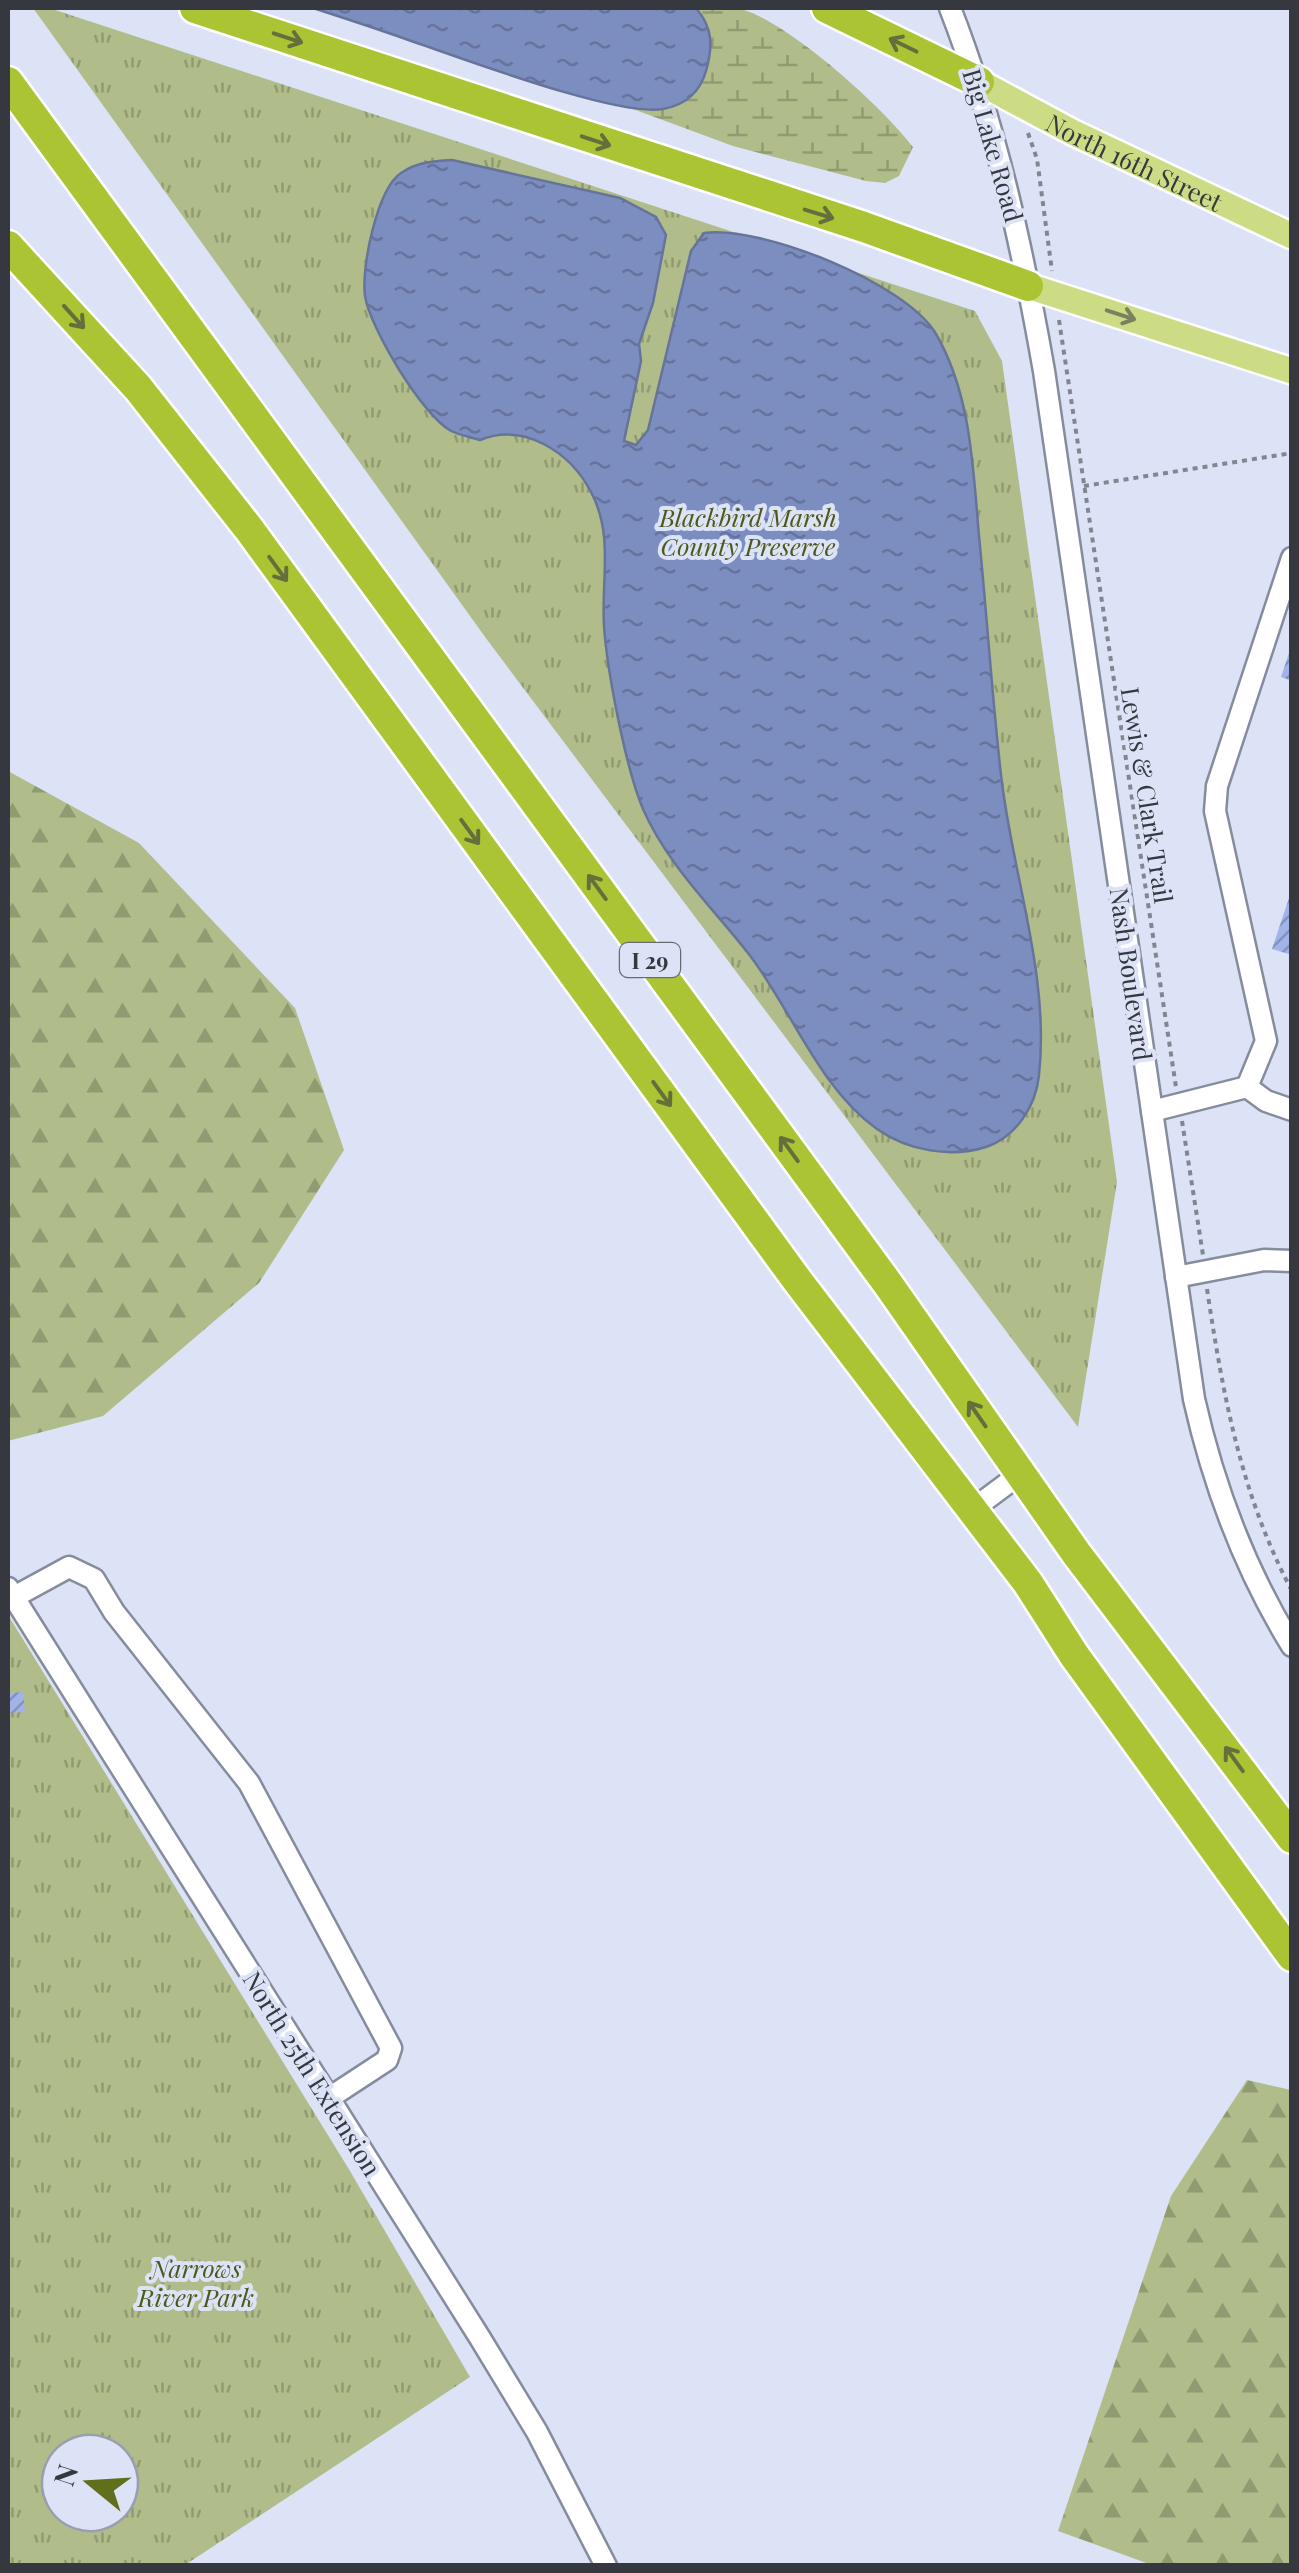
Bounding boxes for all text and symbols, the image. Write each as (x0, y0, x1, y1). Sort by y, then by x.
one-way arrow (271, 31, 303, 49)
one-way arrow (888, 34, 918, 53)
street label: Big Lake Road (956, 64, 1032, 226)
street label: North 16th Street (1041, 105, 1229, 218)
one-way arrow (580, 133, 612, 151)
one-way arrow (802, 206, 834, 224)
one-way arrow (63, 303, 85, 329)
one-way arrow (1104, 308, 1136, 326)
park label: Blackbird Marsh County Preserve (658, 500, 837, 562)
one-way arrow (268, 555, 289, 582)
street label: Lewis & Clark Trail (1115, 685, 1181, 905)
one-way arrow (459, 818, 480, 845)
one-way arrow (587, 874, 608, 901)
street label: Nash Boulevard (1104, 885, 1160, 1063)
road number: I 29 (620, 943, 680, 977)
one-way arrow (651, 1080, 672, 1107)
one-way arrow (779, 1136, 800, 1164)
one-way arrow (967, 1401, 988, 1429)
one-way arrow (1224, 1746, 1245, 1773)
street label: North 25th Extension (237, 1964, 389, 2182)
park label: Narrows River Park (137, 2251, 254, 2313)
north arrow (40, 2433, 140, 2533)
text: N (44, 2459, 86, 2490)

